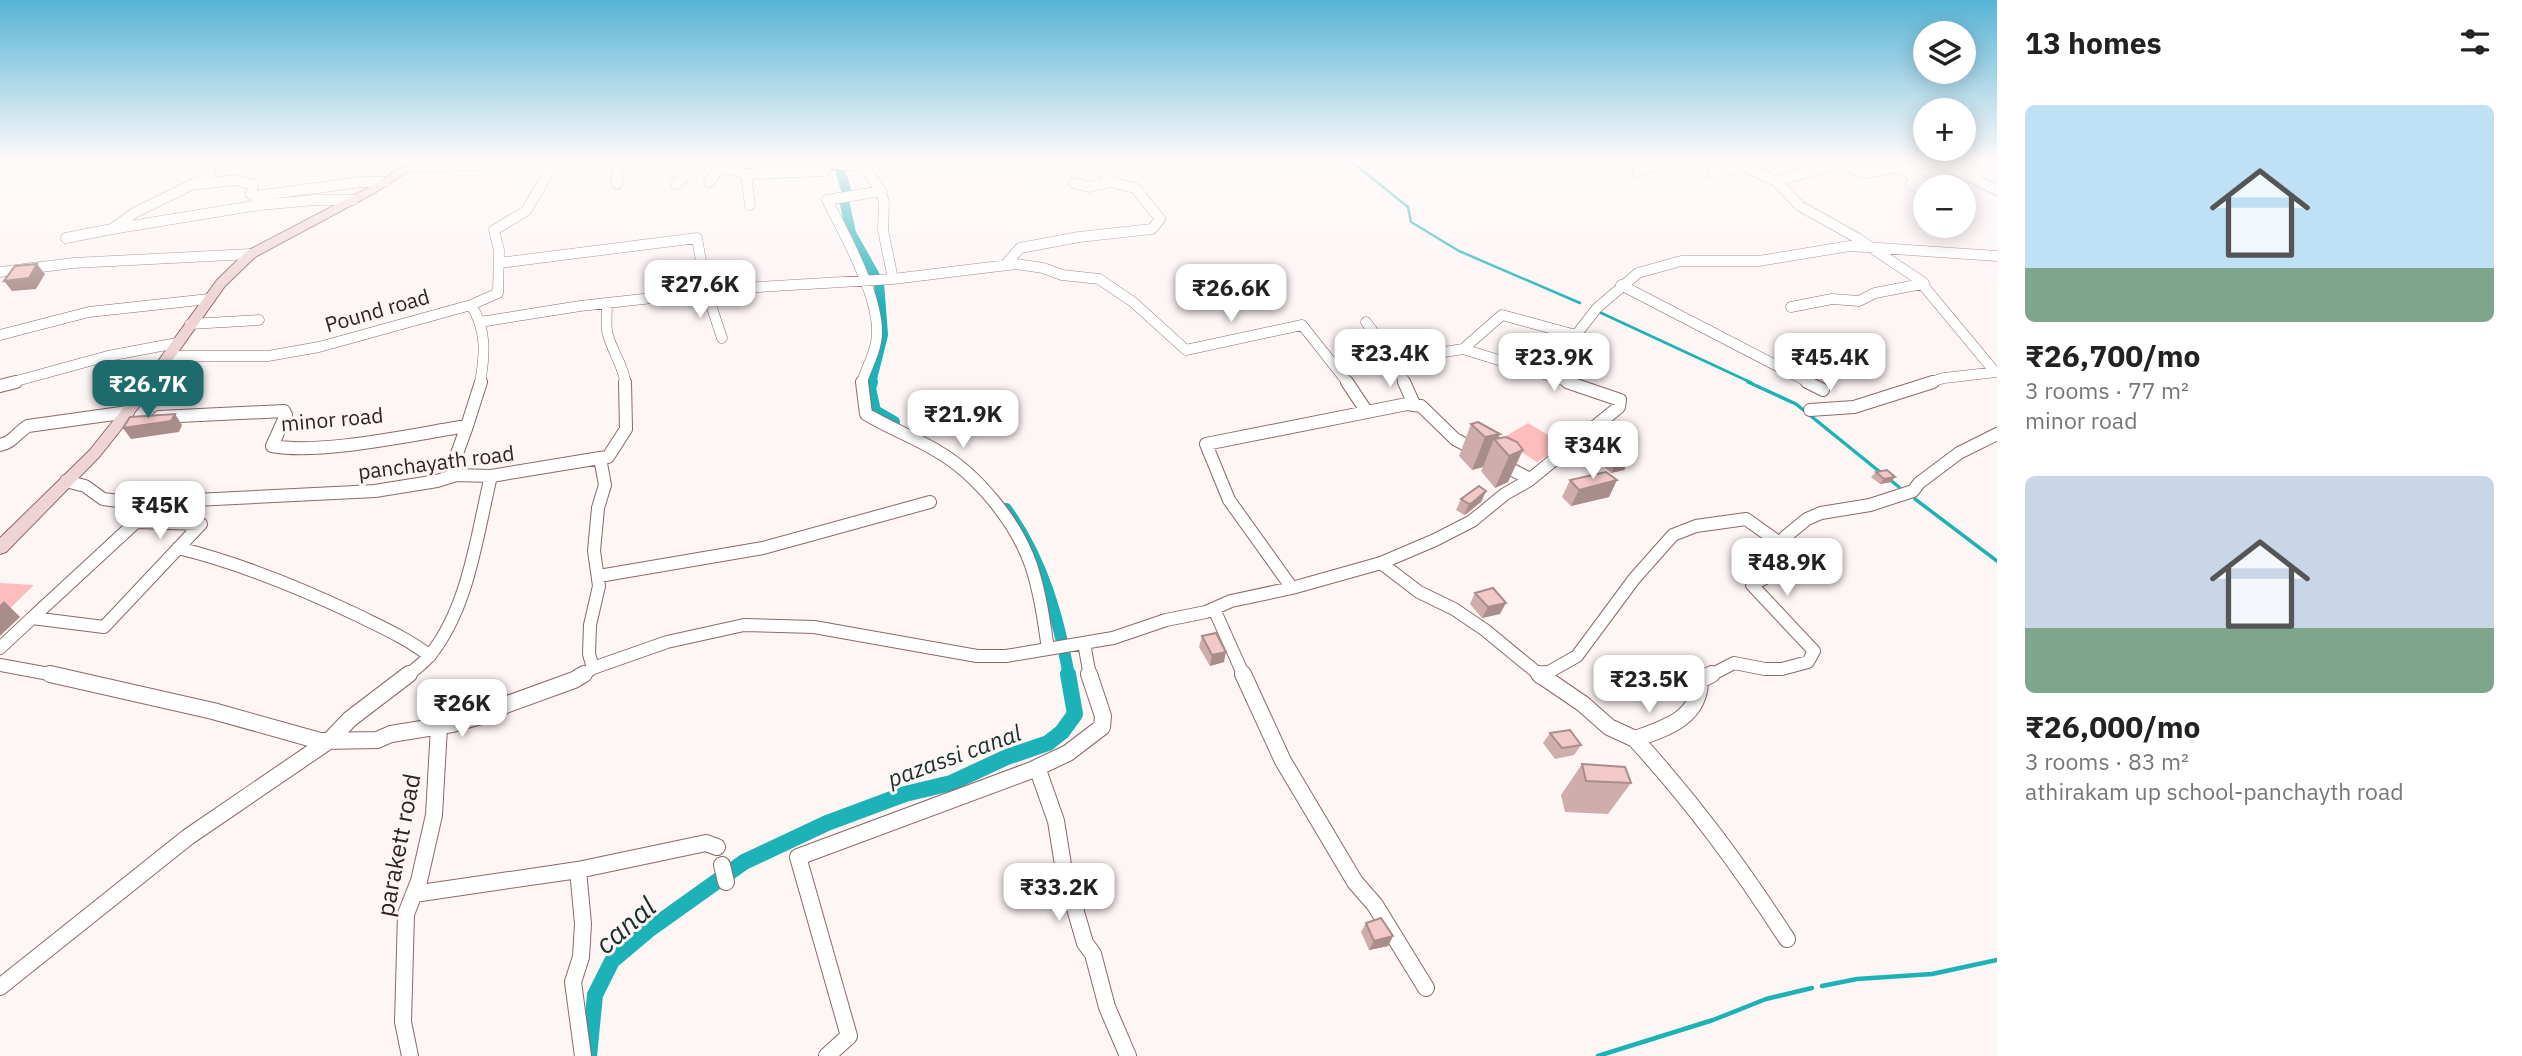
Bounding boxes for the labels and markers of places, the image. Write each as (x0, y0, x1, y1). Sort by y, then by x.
pin: ₹27.6K (643, 260, 757, 320)
pin: ₹26.6K (1174, 264, 1288, 324)
pin: ₹23.4K (1333, 330, 1447, 389)
pin: ₹23.9K (1497, 334, 1611, 393)
pin: ₹45.4K (1773, 334, 1887, 393)
pin: ₹26.7K (91, 360, 205, 420)
pin: ₹21.9K (906, 391, 1020, 450)
pin: ₹34K (1552, 421, 1634, 481)
pin: ₹45K (119, 482, 201, 541)
pin: ₹48.9K (1730, 538, 1844, 598)
pin: ₹23.5K (1592, 656, 1706, 715)
pin: ₹26K (421, 680, 503, 739)
pin: ₹33.2K (1002, 864, 1116, 923)

